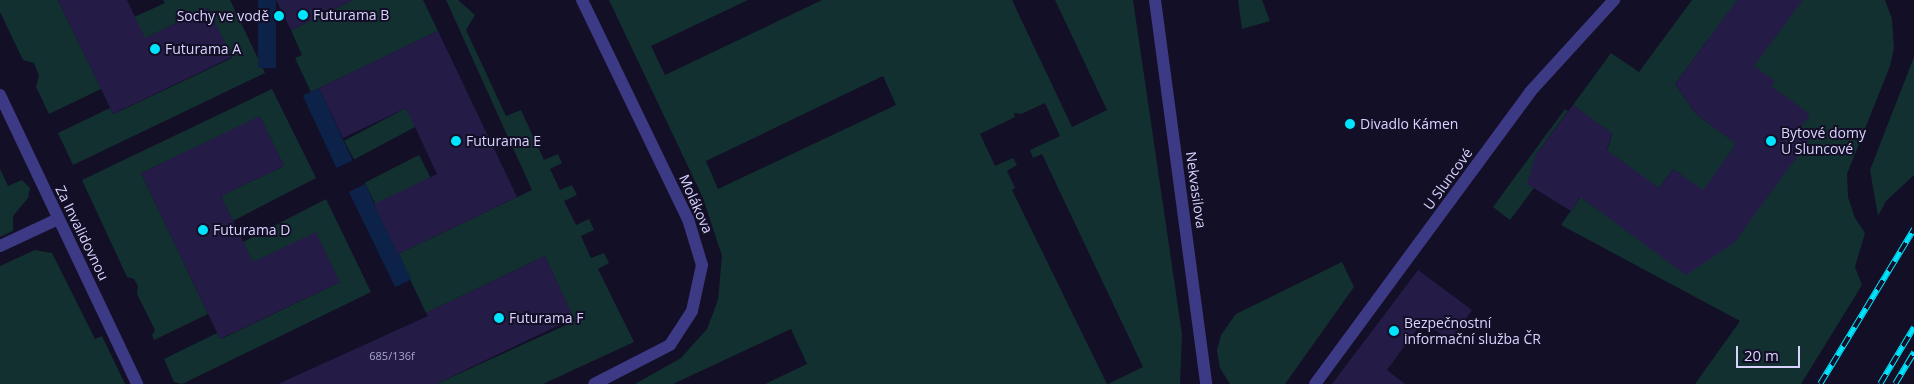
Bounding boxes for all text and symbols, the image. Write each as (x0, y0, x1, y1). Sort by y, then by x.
place label: Futurama B (313, 7, 389, 23)
place label: Sochy ve vodě (177, 8, 269, 24)
marker: Futurama B (297, 9, 309, 21)
marker: Sochy ve vodě (273, 10, 285, 22)
place label: Futurama A (165, 41, 241, 57)
marker: Futurama A (149, 43, 161, 55)
place label: Divadlo Kámen (1360, 116, 1458, 132)
marker: Divadlo Kámen (1344, 118, 1356, 130)
place label: Bytové domy U Sluncové (1781, 125, 1866, 158)
place label: Futurama E (466, 133, 541, 149)
marker: Futurama E (450, 135, 462, 147)
marker: Bytové domy U Sluncové (1765, 135, 1777, 147)
street label: U Sluncové (1420, 145, 1476, 213)
street label: Nekvasilova (1182, 150, 1210, 230)
street label: Molákova (676, 172, 716, 236)
street label: Za Invalidovnou (52, 183, 112, 283)
place label: Futurama D (213, 222, 290, 238)
marker: Futurama D (197, 224, 209, 236)
place label: Futurama F (509, 310, 583, 326)
marker: Futurama F (493, 312, 505, 324)
place label: Bezpečnostní informační služba ČR (1404, 315, 1541, 348)
marker: Bezpečnostní informační služba ČR (1388, 325, 1400, 337)
scale bar (1739, 336, 1803, 368)
text: 20 m (1744, 345, 1779, 365)
house number: 685/136f (369, 349, 415, 363)

